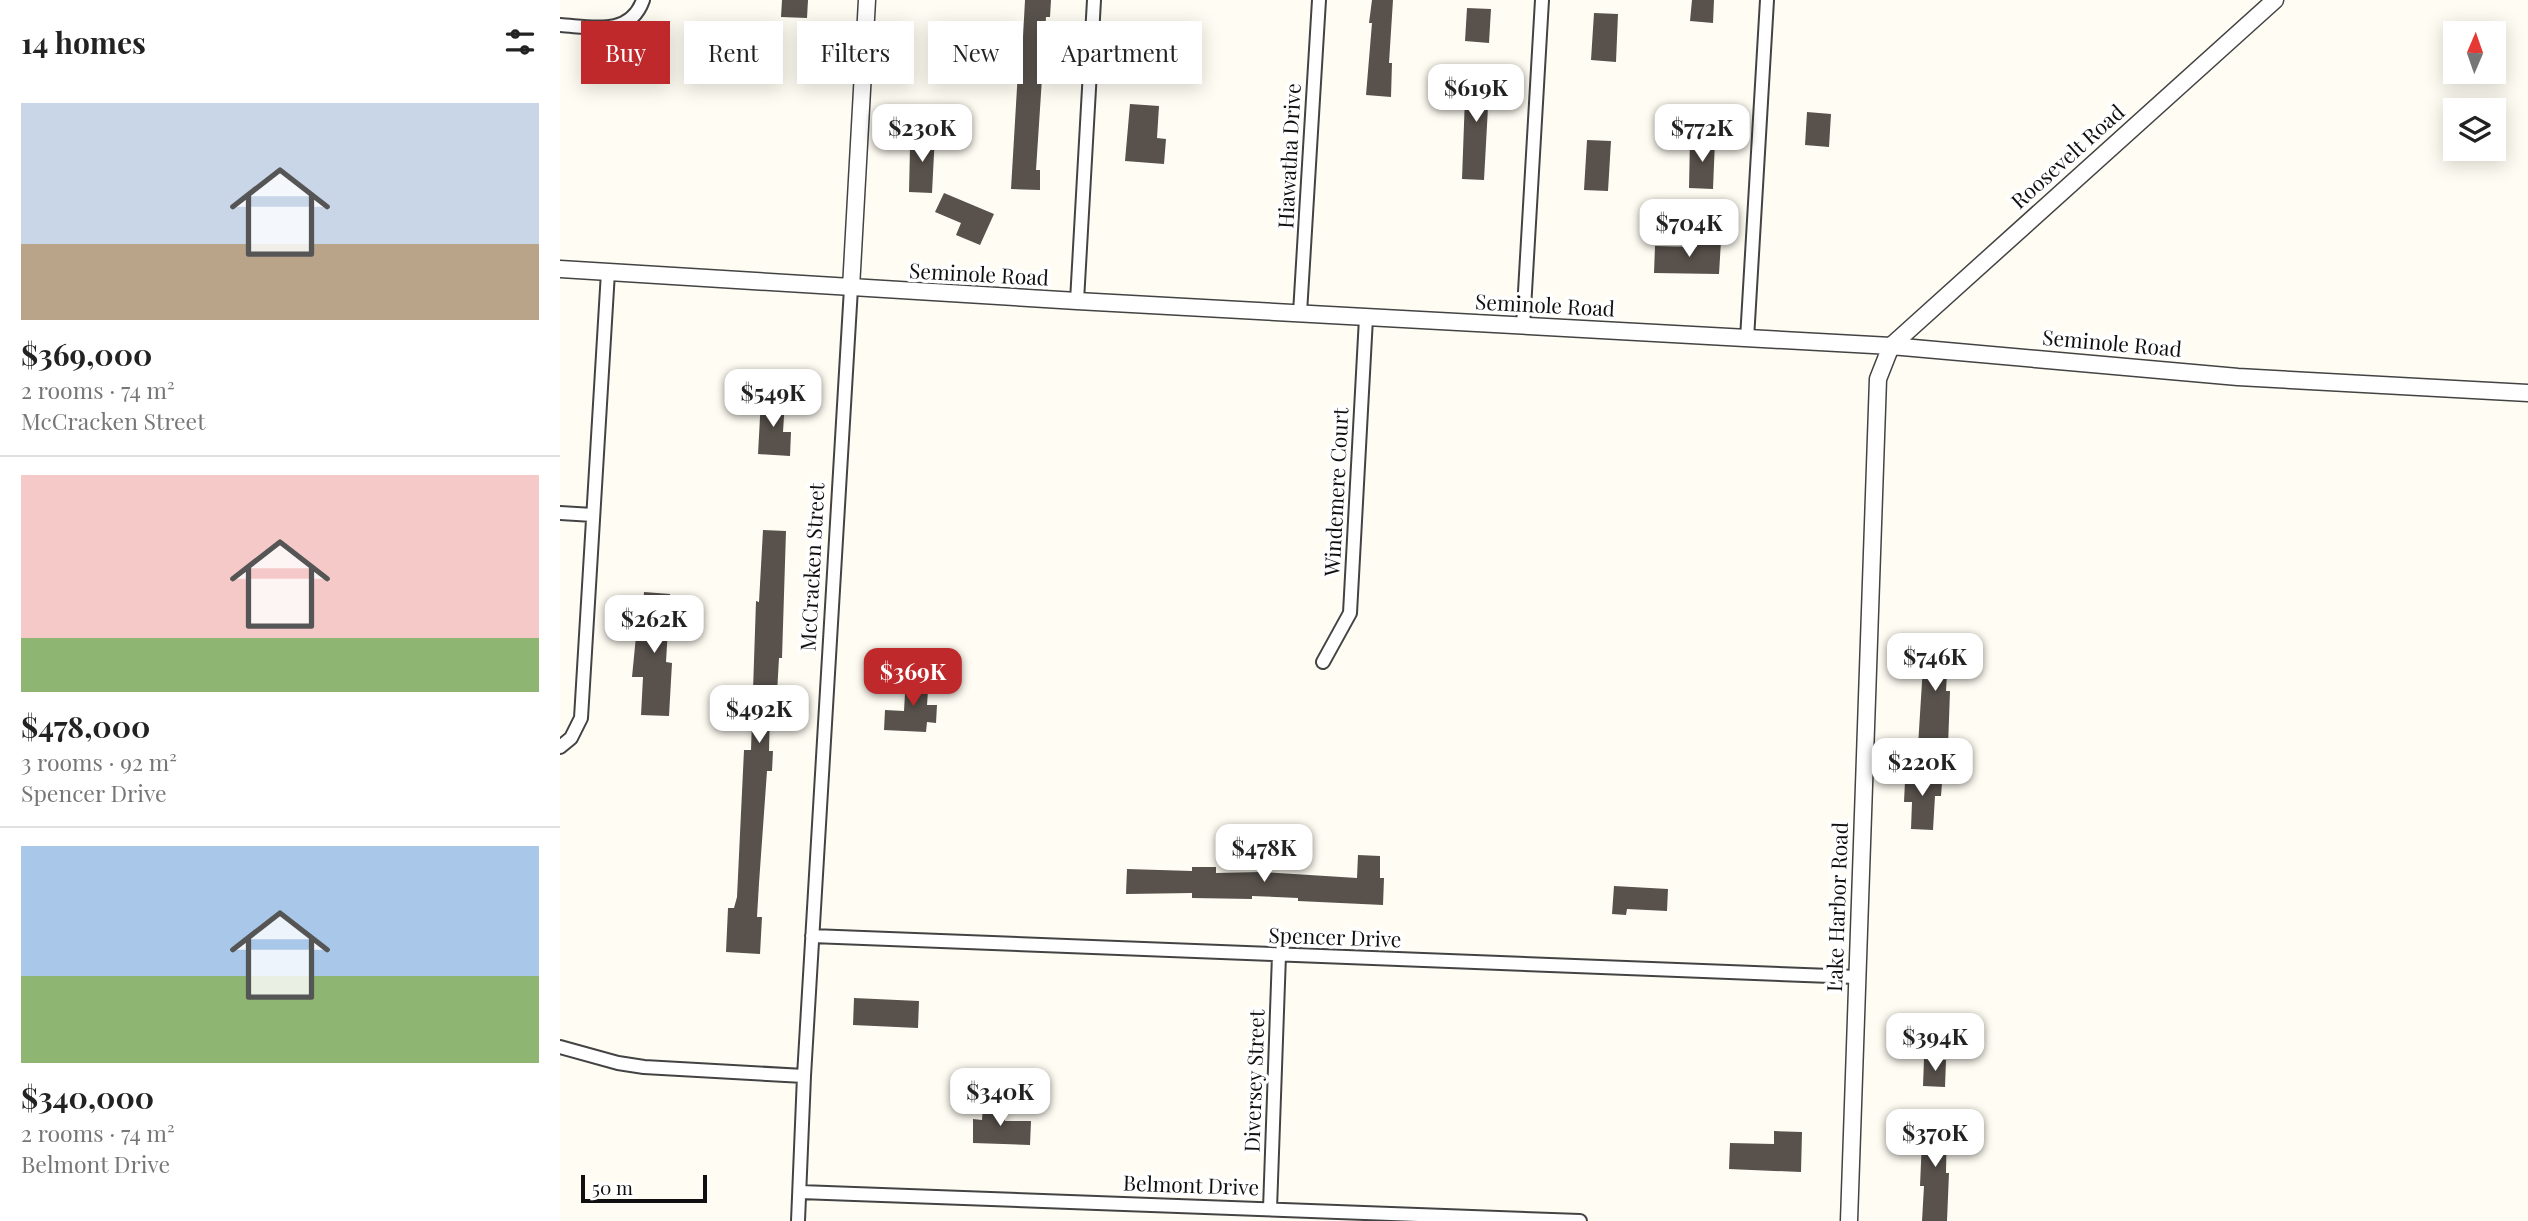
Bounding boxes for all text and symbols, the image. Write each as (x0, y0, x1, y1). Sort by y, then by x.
chip: Buy (581, 21, 670, 84)
chip: Rent (684, 21, 783, 84)
chip: Filters (797, 21, 914, 84)
chip: New (928, 21, 1023, 84)
chip: Apartment (1037, 21, 1202, 84)
north arrow (2443, 21, 2506, 84)
map controls (2443, 21, 2506, 161)
text: 14 homes (21, 22, 146, 62)
icon: filters (501, 23, 539, 61)
pin: $619K (1427, 64, 1525, 124)
text: $619K (1444, 71, 1508, 102)
street label: Hiawatha Drive (1270, 83, 1306, 229)
street label: Roosevelt Road (2004, 97, 2129, 214)
button: layers (2443, 98, 2506, 161)
pin: $230K (873, 104, 971, 164)
pin: $772K (1653, 104, 1751, 164)
text: $230K (888, 111, 956, 142)
text: $772K (1671, 111, 1733, 142)
icon: home (217, 149, 343, 275)
pin: $704K (1640, 200, 1738, 259)
text: $704K (1656, 206, 1722, 237)
street label: Seminole Road (908, 255, 1050, 291)
street label: Seminole Road (1474, 286, 1616, 322)
street label: Seminole Road (2041, 322, 2183, 362)
text: $369,000 (21, 334, 152, 374)
pin: $549K (724, 370, 822, 429)
text: 2 rooms · 74 m² (21, 374, 175, 405)
text: $549K (740, 376, 806, 407)
text: McCracken Street (21, 405, 205, 436)
street label: Windemere Court (1317, 406, 1353, 578)
street label: McCracken Street (793, 482, 829, 652)
icon: home (217, 521, 343, 647)
pin: $262K (605, 596, 703, 655)
text: $262K (621, 602, 687, 633)
pin: $746K (1886, 634, 1984, 693)
text: $746K (1903, 640, 1967, 671)
pin: $369K (864, 648, 962, 708)
text: $369K (880, 655, 946, 686)
pin: $492K (710, 686, 808, 745)
text: $492K (726, 692, 792, 723)
text: $478,000 (21, 706, 150, 746)
pin: $220K (1873, 738, 1971, 798)
text: $220K (1888, 745, 1956, 776)
text: 3 rooms · 92 m² (21, 746, 177, 777)
text: Spencer Drive (21, 777, 167, 808)
street label: Lake Harbor Road (1819, 821, 1853, 992)
pin: $478K (1215, 824, 1313, 884)
text: $478K (1232, 831, 1296, 862)
icon: home (217, 892, 343, 1018)
street label: Spencer Drive (1268, 920, 1402, 952)
street label: Diversey Street (1237, 1008, 1270, 1153)
pin: $394K (1886, 1014, 1984, 1073)
text: $394K (1902, 1020, 1968, 1051)
pin: $340K (951, 1068, 1049, 1128)
text: $340K (966, 1075, 1034, 1106)
text: $340,000 (21, 1077, 154, 1117)
pin: $370K (1886, 1110, 1984, 1169)
text: $370K (1902, 1116, 1968, 1147)
text: 2 rooms · 74 m² (21, 1117, 175, 1148)
text: Belmont Drive (21, 1148, 170, 1179)
street label: Belmont Drive (1123, 1168, 1260, 1200)
scale bar (581, 1172, 707, 1204)
text: 50 m (592, 1174, 633, 1200)

